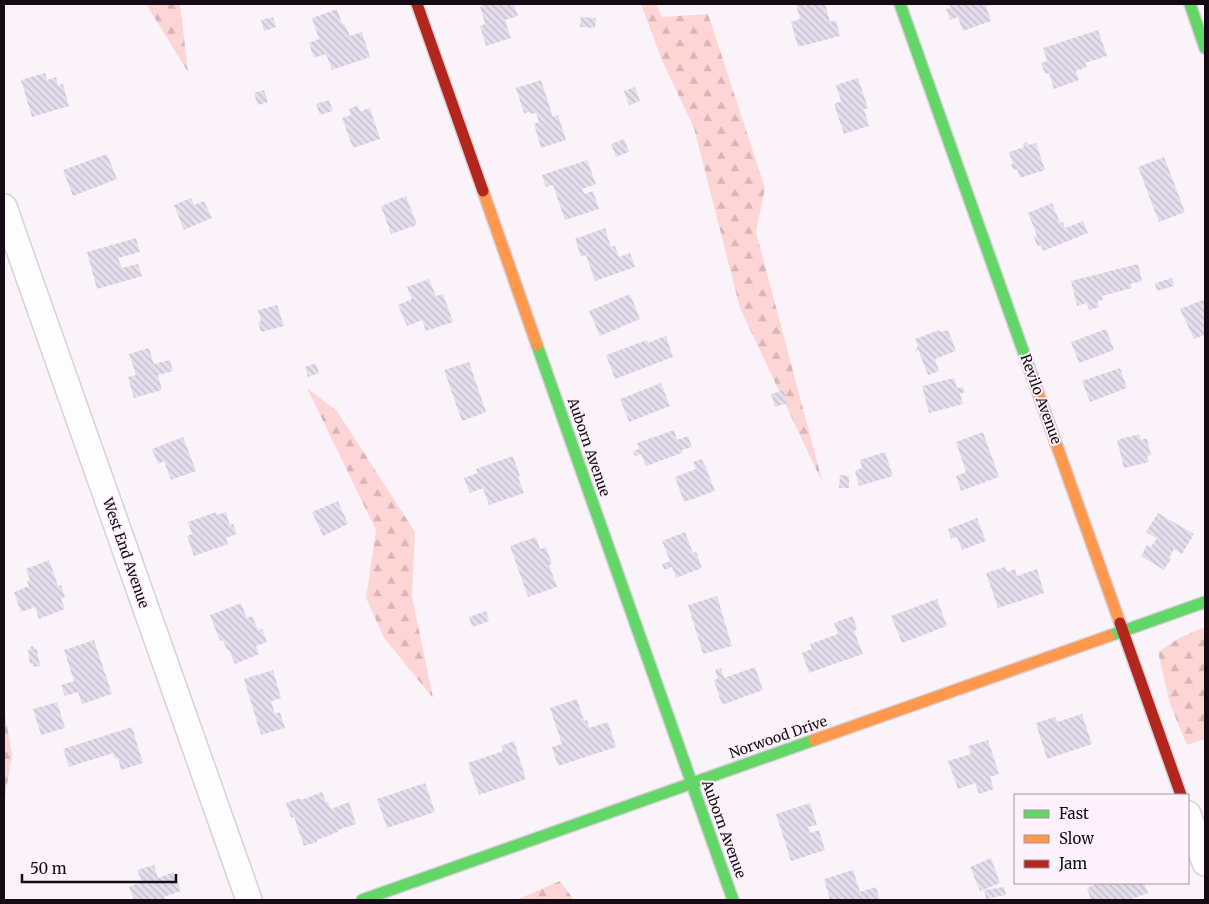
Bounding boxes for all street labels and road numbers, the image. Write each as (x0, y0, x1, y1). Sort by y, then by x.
street label: Revilo Avenue (1016, 352, 1066, 446)
street label: Auborn Avenue (563, 394, 614, 499)
street label: West End Avenue (98, 495, 153, 611)
street label: Norwood Drive (727, 712, 829, 762)
street label: Auborn Avenue (698, 777, 750, 880)

